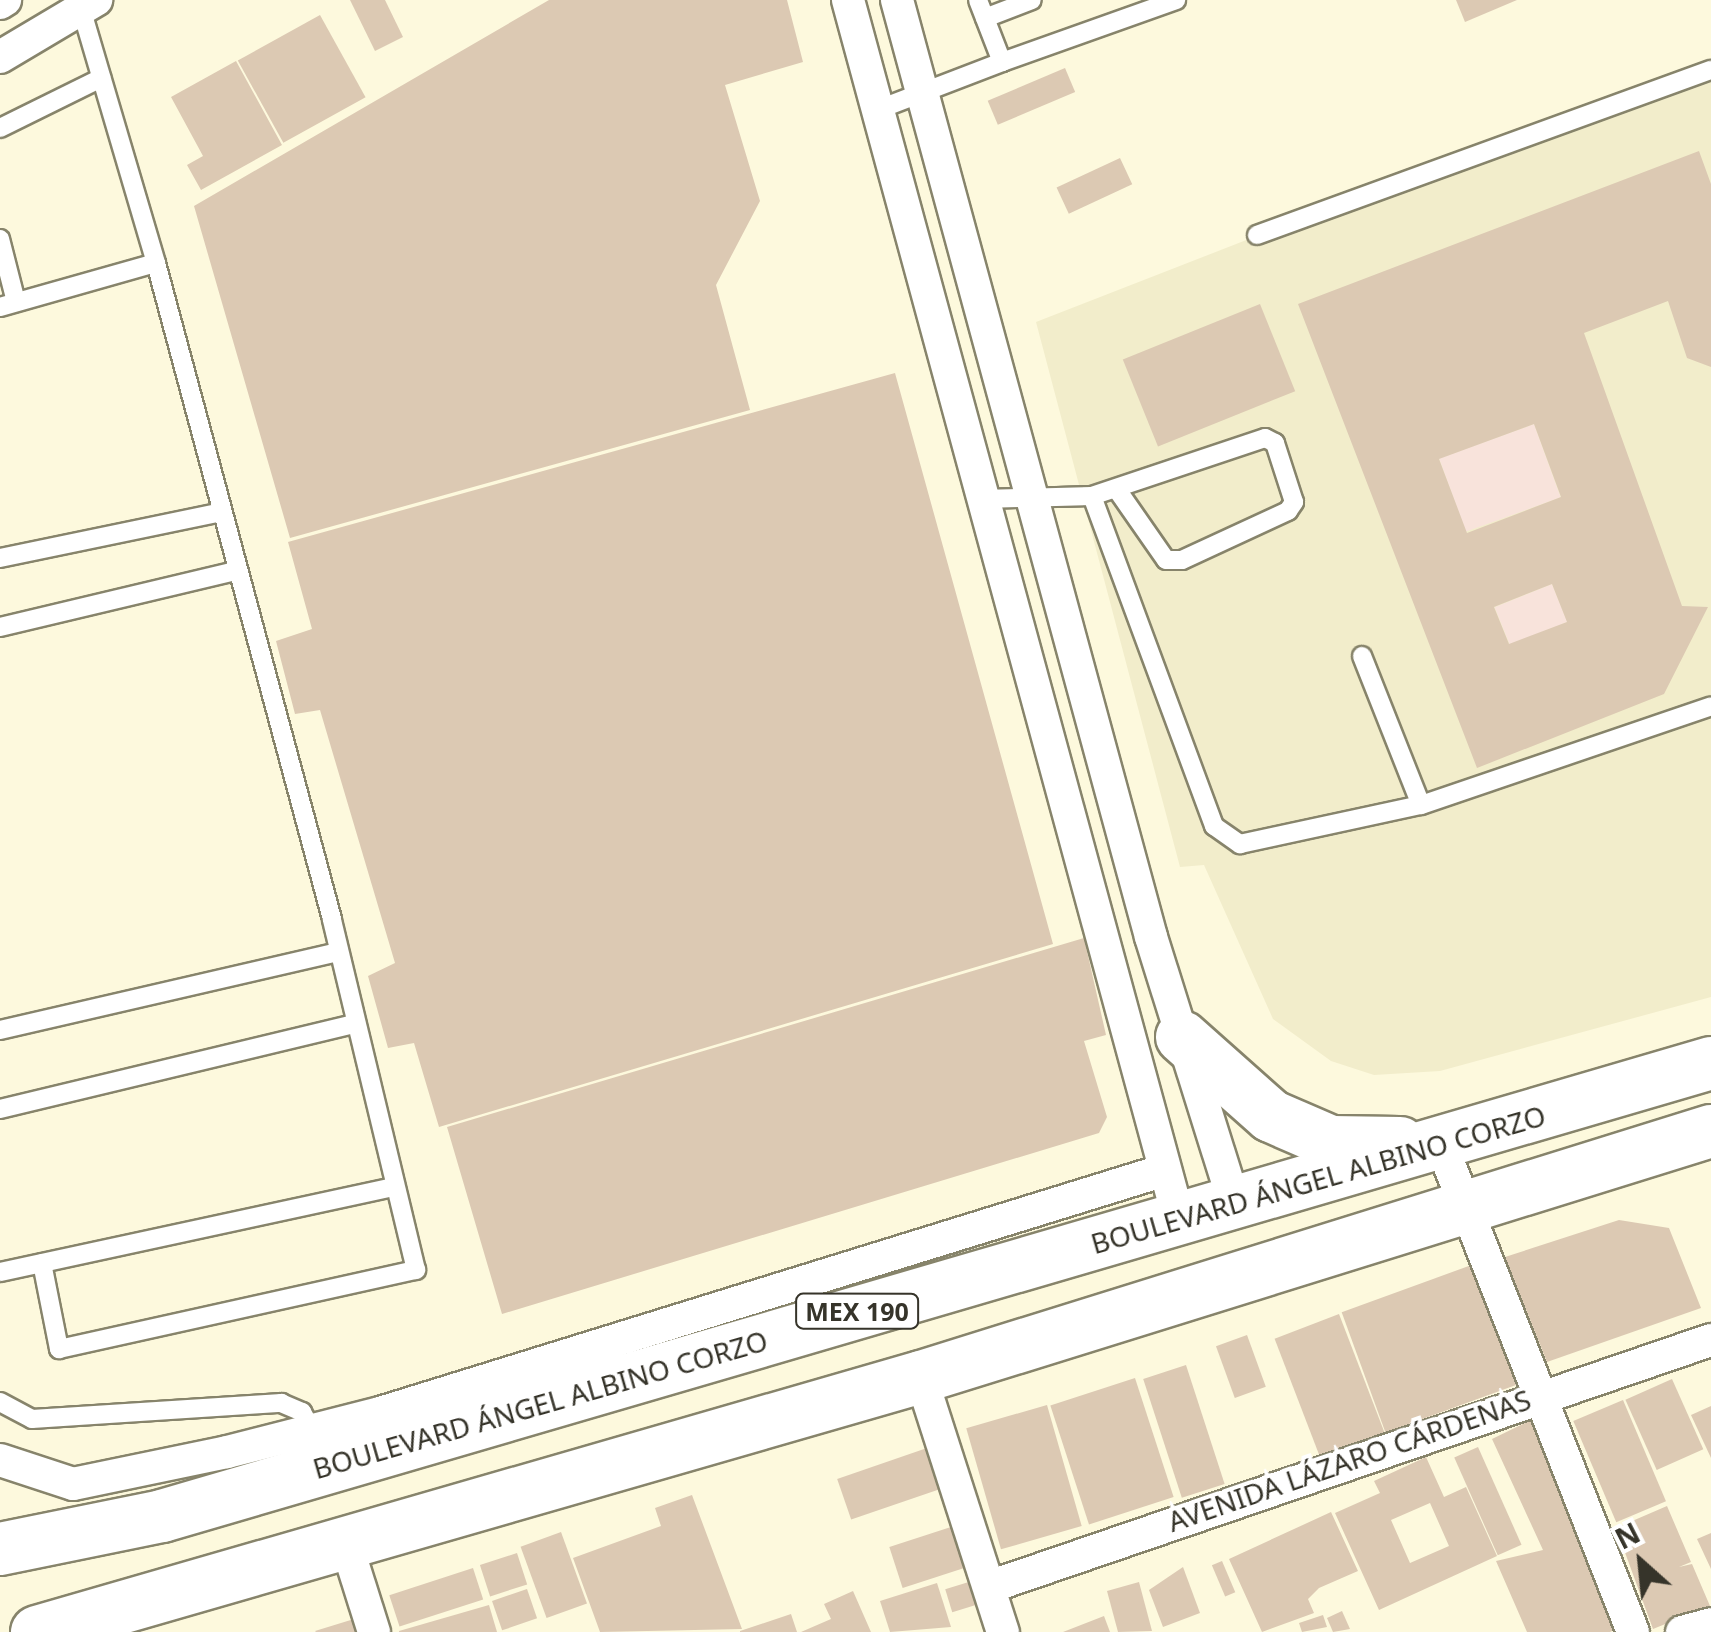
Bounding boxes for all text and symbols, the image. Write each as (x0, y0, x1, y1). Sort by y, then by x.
street label: BOULEVARD ÁNGEL ALBINO CORZO (1087, 1098, 1549, 1260)
road number: MEX 190 (794, 1291, 920, 1331)
street label: BOULEVARD ÁNGEL ALBINO CORZO (309, 1323, 771, 1485)
street label: AVENIDA LÁZARO CÁRDENAS (1163, 1382, 1535, 1538)
north arrow (1591, 1512, 1691, 1612)
text: N (1609, 1513, 1646, 1557)

